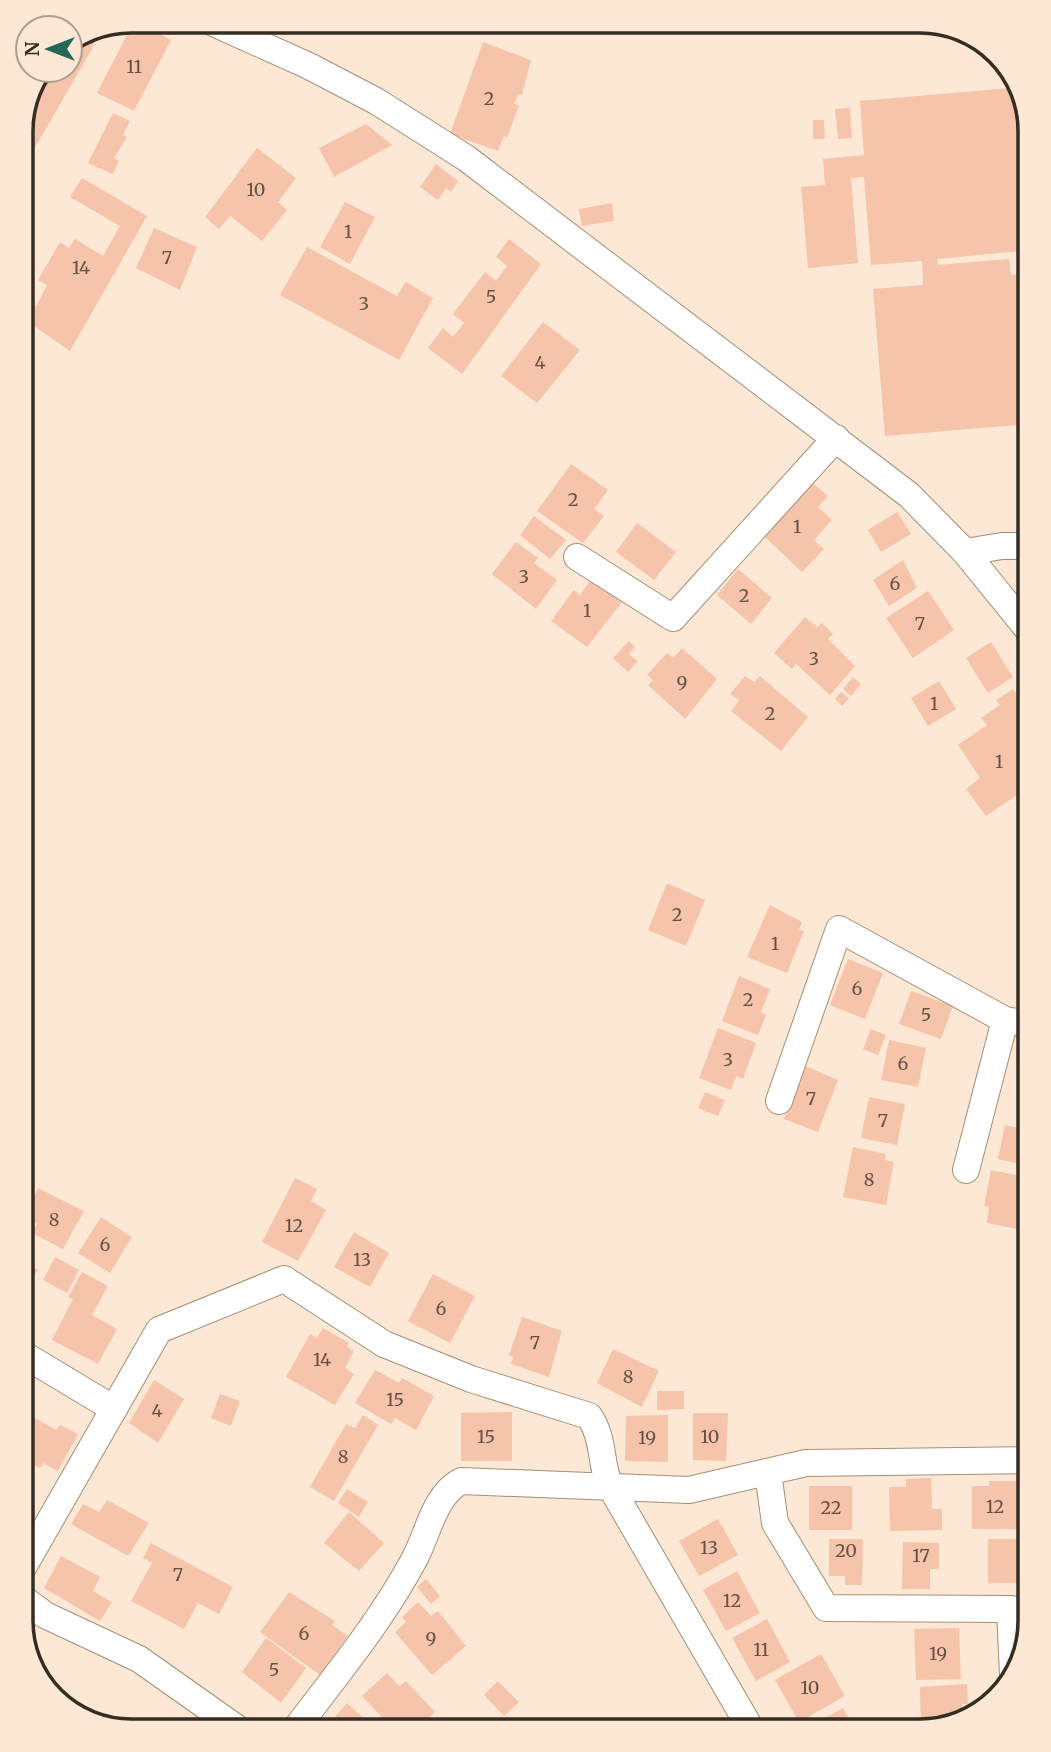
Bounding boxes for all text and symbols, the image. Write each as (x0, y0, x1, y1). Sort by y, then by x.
north arrow (14, 14, 84, 84)
text: N (20, 41, 44, 57)
house number: 11 (126, 55, 142, 78)
house number: 2 (484, 87, 494, 110)
house number: 10 (247, 178, 265, 201)
house number: 1 (344, 220, 352, 243)
house number: 7 (162, 246, 172, 269)
house number: 14 (72, 256, 90, 279)
house number: 5 (486, 285, 496, 308)
house number: 3 (359, 292, 369, 315)
house number: 4 (534, 351, 546, 374)
house number: 2 (568, 488, 578, 511)
house number: 1 (793, 515, 801, 538)
house number: 3 (519, 565, 529, 588)
house number: 6 (890, 572, 901, 595)
house number: 2 (739, 584, 749, 607)
house number: 1 (583, 599, 591, 622)
house number: 7 (915, 612, 925, 635)
house number: 3 (809, 647, 819, 670)
house number: 9 (677, 671, 687, 694)
house number: 1 (930, 692, 938, 715)
house number: 2 (765, 702, 775, 725)
house number: 1 (995, 750, 1003, 773)
house number: 2 (672, 903, 682, 926)
house number: 1 (771, 932, 779, 955)
house number: 6 (852, 977, 863, 1000)
house number: 2 (743, 988, 753, 1011)
house number: 5 (921, 1003, 931, 1026)
house number: 3 (723, 1048, 733, 1071)
house number: 6 (898, 1052, 909, 1075)
house number: 7 (806, 1087, 816, 1110)
house number: 7 (878, 1109, 888, 1132)
house number: 8 (864, 1168, 874, 1191)
house number: 8 (49, 1208, 59, 1231)
house number: 12 (285, 1214, 303, 1237)
house number: 6 (100, 1233, 111, 1256)
house number: 13 (353, 1248, 371, 1271)
house number: 6 (436, 1297, 447, 1320)
house number: 7 (530, 1331, 540, 1354)
house number: 14 (313, 1348, 331, 1371)
house number: 8 (623, 1365, 633, 1388)
house number: 15 (386, 1388, 404, 1411)
house number: 4 (151, 1399, 163, 1422)
house number: 15 (477, 1425, 495, 1448)
house number: 10 (701, 1425, 719, 1448)
house number: 19 (638, 1426, 656, 1449)
house number: 8 (338, 1445, 348, 1468)
house number: 12 (986, 1495, 1004, 1518)
house number: 22 (820, 1496, 842, 1519)
house number: 13 (700, 1536, 718, 1559)
house number: 20 (835, 1539, 857, 1562)
house number: 17 (912, 1544, 930, 1567)
house number: 7 (173, 1563, 183, 1586)
house number: 12 (723, 1589, 741, 1612)
house number: 6 (299, 1622, 310, 1645)
house number: 9 (426, 1627, 436, 1650)
house number: 11 (753, 1638, 769, 1661)
house number: 19 (929, 1642, 947, 1665)
house number: 5 (269, 1658, 279, 1681)
house number: 10 (801, 1676, 819, 1699)

